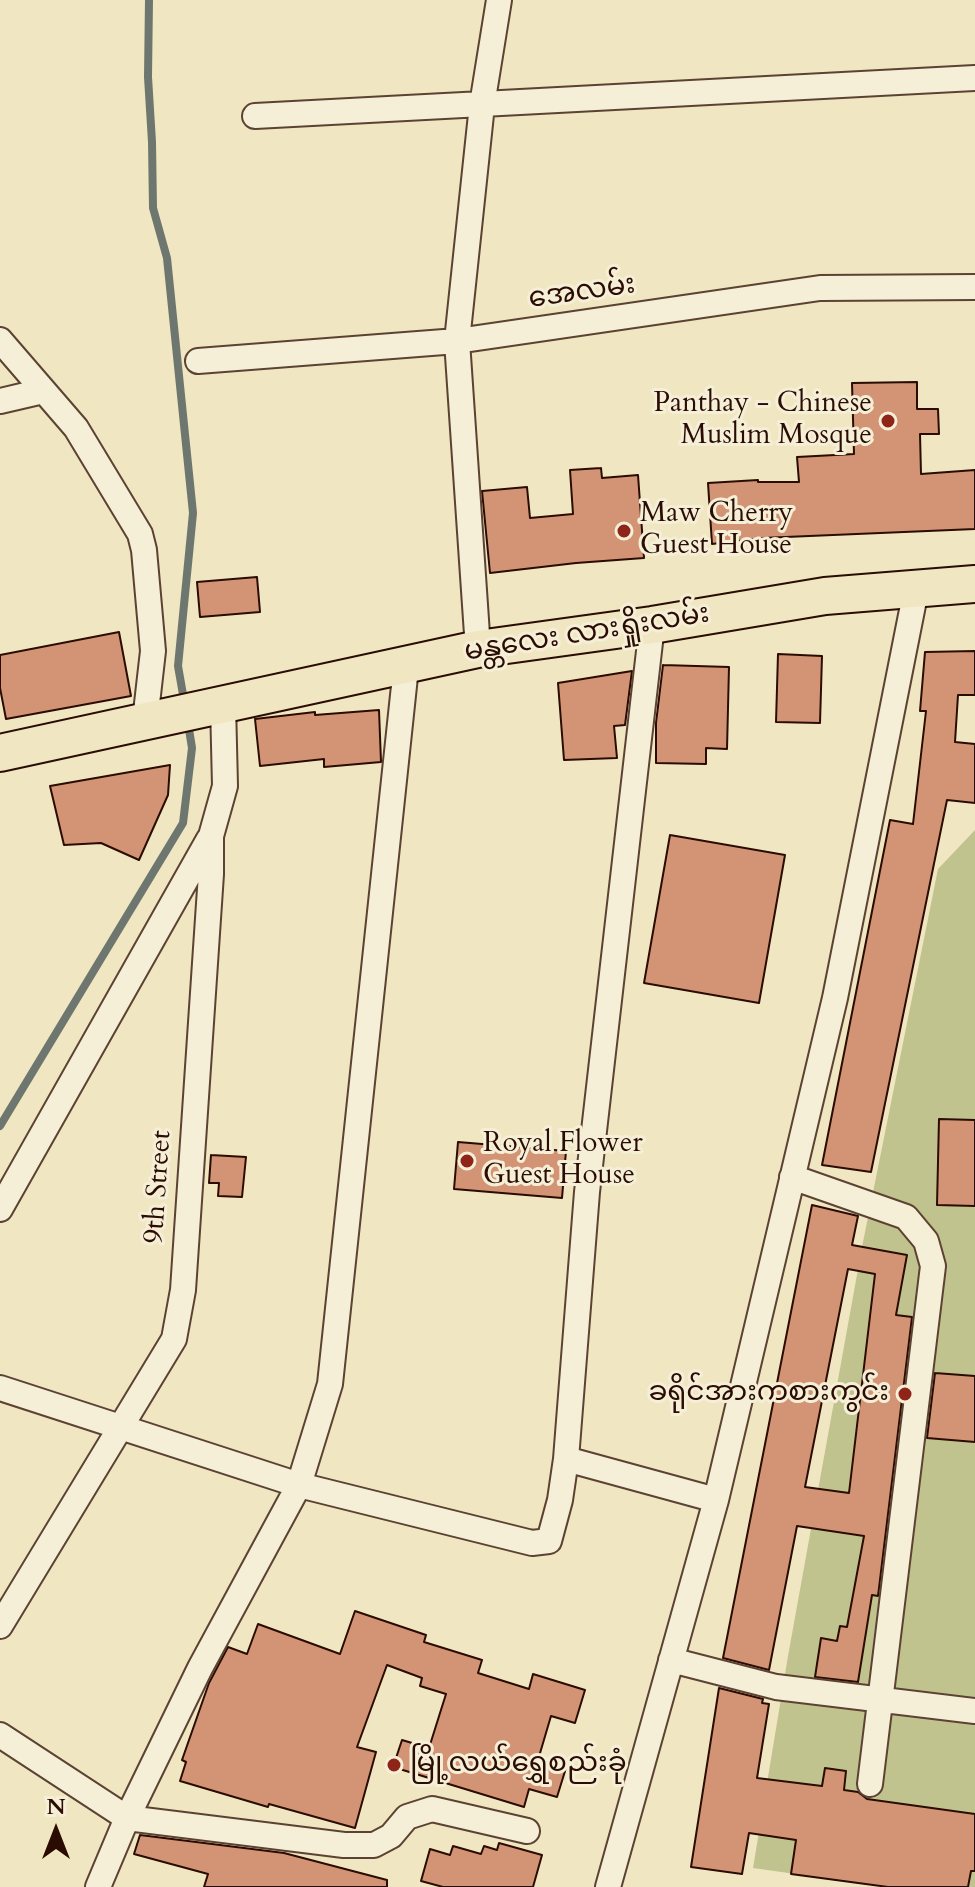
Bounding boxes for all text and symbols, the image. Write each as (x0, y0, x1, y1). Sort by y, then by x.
street label: အေလမ်း (527, 269, 637, 317)
place label: Panthay - Chinese Muslim Mosque (653, 388, 872, 454)
marker: Panthay - Chinese Muslim Mosque (879, 412, 897, 430)
place label: Maw Cherry Guest House (640, 498, 793, 564)
marker: Maw Cherry Guest House (615, 522, 633, 540)
street label: မန္တလေး လားရှိုးလမ်း (462, 598, 712, 670)
place label: Royal Flower Guest House (483, 1128, 643, 1194)
street label: 9th Street (138, 1129, 180, 1245)
marker: Royal Flower Guest House (458, 1152, 476, 1170)
place label: ခရိုင်အားကစားကွင်း (648, 1377, 889, 1411)
marker: ခရိုင်အားကစားကွင်း (896, 1385, 914, 1403)
place label: မြို့လယ်ရွှေစည်းခုံ (410, 1748, 627, 1782)
marker: မြို့လယ်ရွှေစည်းခုံ (385, 1756, 403, 1774)
north arrow (16, 1791, 96, 1871)
text: N (46, 1792, 66, 1822)

